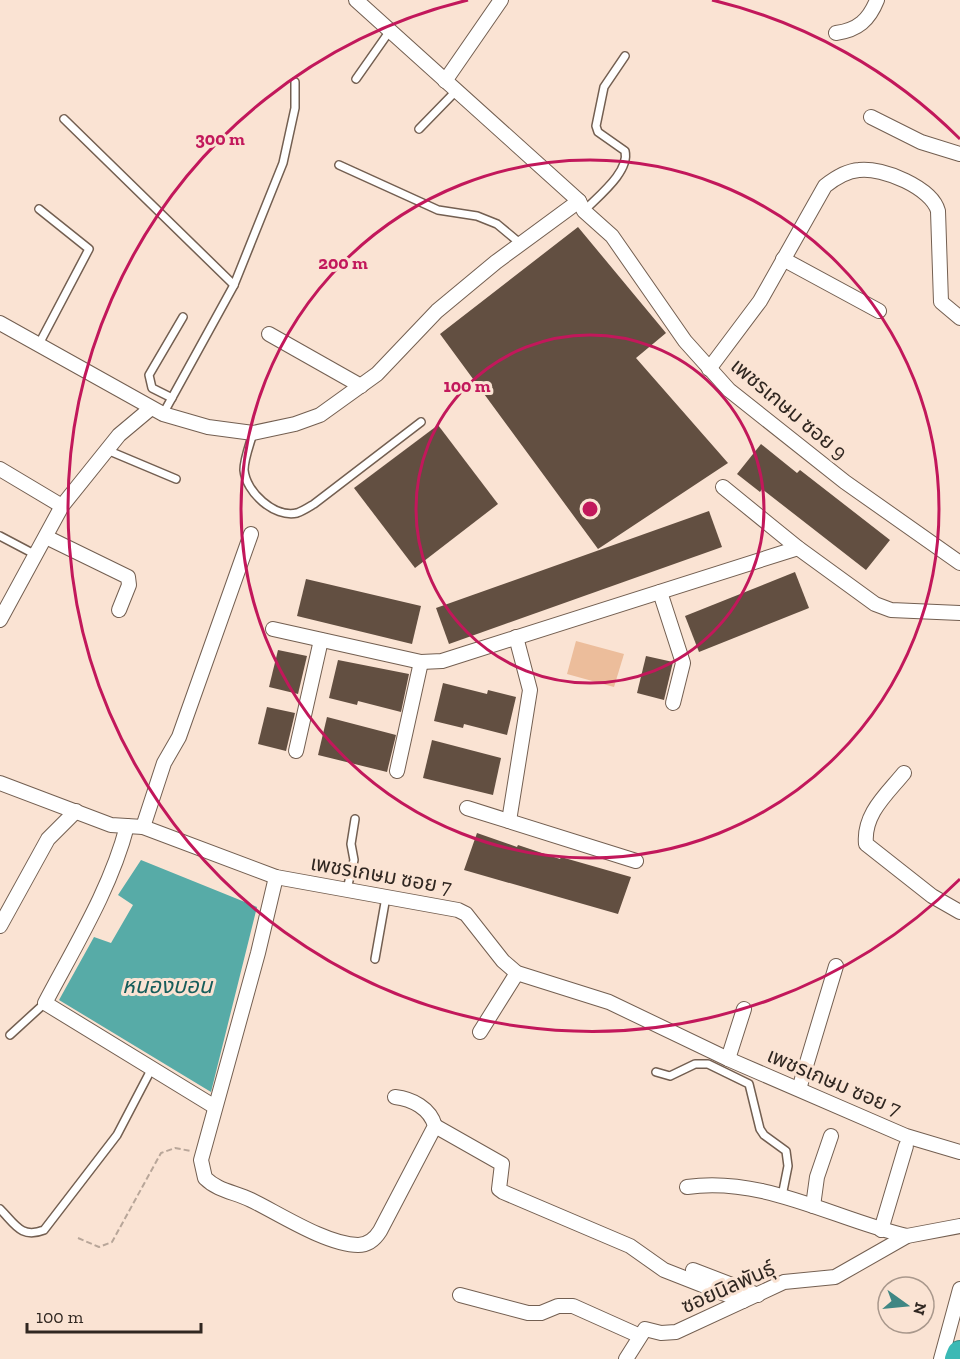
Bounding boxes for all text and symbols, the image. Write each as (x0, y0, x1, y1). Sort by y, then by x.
text: 300 m (195, 128, 245, 150)
text: 200 m (318, 252, 368, 274)
street label: เพชรเกษม ซอย 9 (726, 353, 853, 465)
text: 100 m (443, 375, 491, 397)
centre of rings (580, 499, 600, 519)
street label: เพชรเกษม ซอย 7 (309, 850, 454, 899)
water label: หนองบอน (122, 972, 214, 999)
street label: เพชรเกษม ซอย 7 (764, 1042, 905, 1121)
street label: ซอยนิลพันธุ์ (677, 1255, 779, 1319)
north arrow (876, 1275, 936, 1335)
scale bar (27, 1296, 201, 1334)
text: N (909, 1300, 931, 1317)
text: 100 m (36, 1306, 84, 1328)

